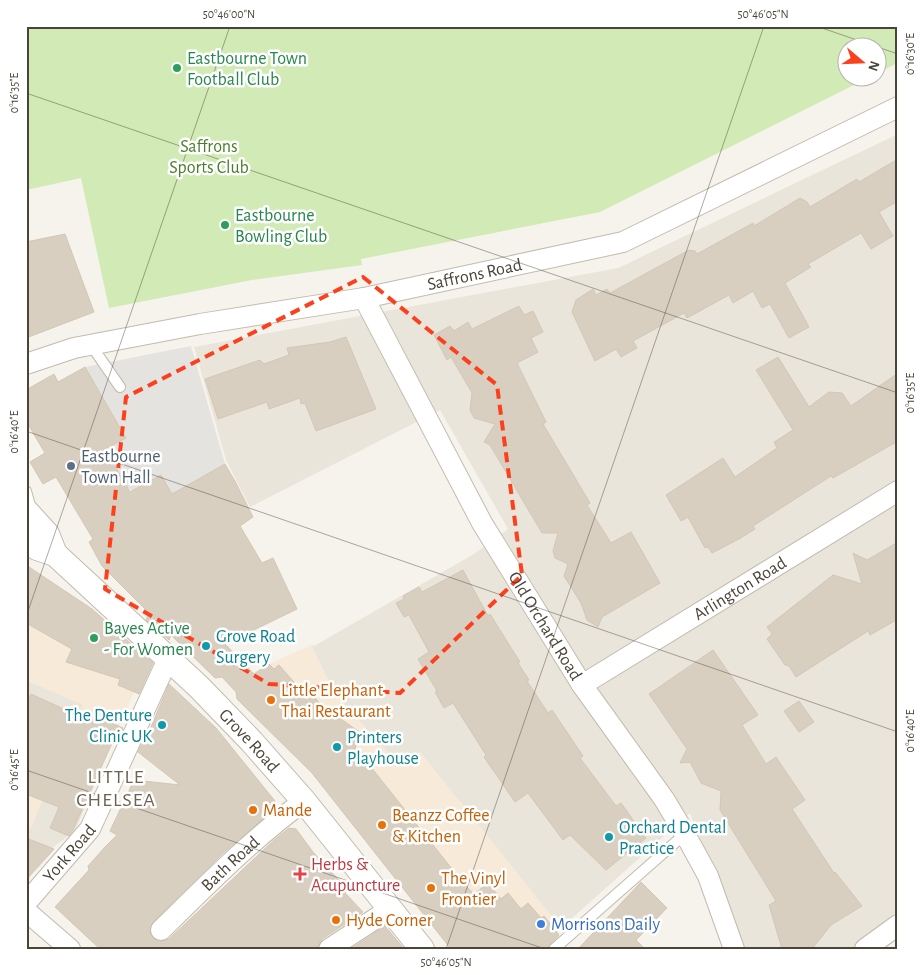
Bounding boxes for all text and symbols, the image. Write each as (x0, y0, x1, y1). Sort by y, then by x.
text: 50°46'00"N (203, 8, 255, 20)
text: 50°46'05"N (737, 8, 789, 20)
text: 0°16'30"E (904, 33, 916, 75)
north arrow (836, 38, 886, 88)
place label: Eastbourne Town Football Club (187, 50, 307, 89)
text: N (865, 59, 882, 73)
marker: Eastbourne Town Football Club (171, 62, 183, 74)
text: 0°16'35"E (8, 72, 20, 113)
park label: Saffrons Sports Club (169, 138, 249, 177)
place label: Eastbourne Bowling Club (235, 207, 327, 246)
marker: Eastbourne Bowling Club (219, 219, 231, 231)
street label: Saffrons Road (426, 256, 524, 294)
text: 0°16'35"E (904, 372, 916, 413)
text: 0°16'40"E (8, 410, 20, 453)
place label: Eastbourne Town Hall (81, 448, 161, 487)
marker: Eastbourne Town Hall (65, 460, 77, 472)
street label: Arlington Road (691, 554, 790, 624)
street label: Old Orchard Road (504, 569, 585, 684)
place label: Bayes Active - For Women (104, 620, 193, 659)
place label: Grove Road Surgery (216, 628, 295, 667)
marker: Bayes Active - For Women (88, 632, 100, 644)
marker: Grove Road Surgery (200, 640, 212, 652)
place label: Little Elephant Thai Restaurant (281, 682, 391, 721)
marker: Little Elephant Thai Restaurant (265, 694, 277, 706)
street label: Grove Road (215, 706, 282, 776)
place label: The Denture Clinic UK (65, 707, 152, 746)
text: 0°16'40"E (904, 709, 916, 752)
marker: The Denture Clinic UK (156, 719, 168, 731)
place label: Printers Playhouse (347, 729, 419, 768)
marker: Printers Playhouse (331, 741, 343, 753)
text: 0°16'45"E (8, 749, 20, 791)
district label: LITTLE CHELSEA (76, 767, 156, 810)
place label: Mande (263, 802, 312, 820)
marker: Mande (247, 804, 259, 816)
place label: Beanzz Coffee & Kitchen (392, 807, 490, 846)
marker: Beanzz Coffee & Kitchen (376, 819, 388, 831)
place label: Orchard Dental Practice (619, 819, 726, 858)
street label: York Road (40, 821, 100, 886)
marker: Orchard Dental Practice (603, 831, 615, 843)
street label: Bath Road (198, 833, 263, 895)
place label: Herbs & Acupuncture (311, 856, 400, 895)
marker: Herbs & Acupuncture (293, 867, 307, 881)
place label: The Vinyl Frontier (441, 870, 506, 909)
marker: The Vinyl Frontier (425, 882, 437, 894)
place label: Hyde Corner (346, 912, 433, 930)
marker: Hyde Corner (330, 914, 342, 926)
place label: Morrisons Daily (551, 916, 660, 934)
marker: Morrisons Daily (535, 918, 547, 930)
text: 50°46'05"N (420, 956, 472, 968)

